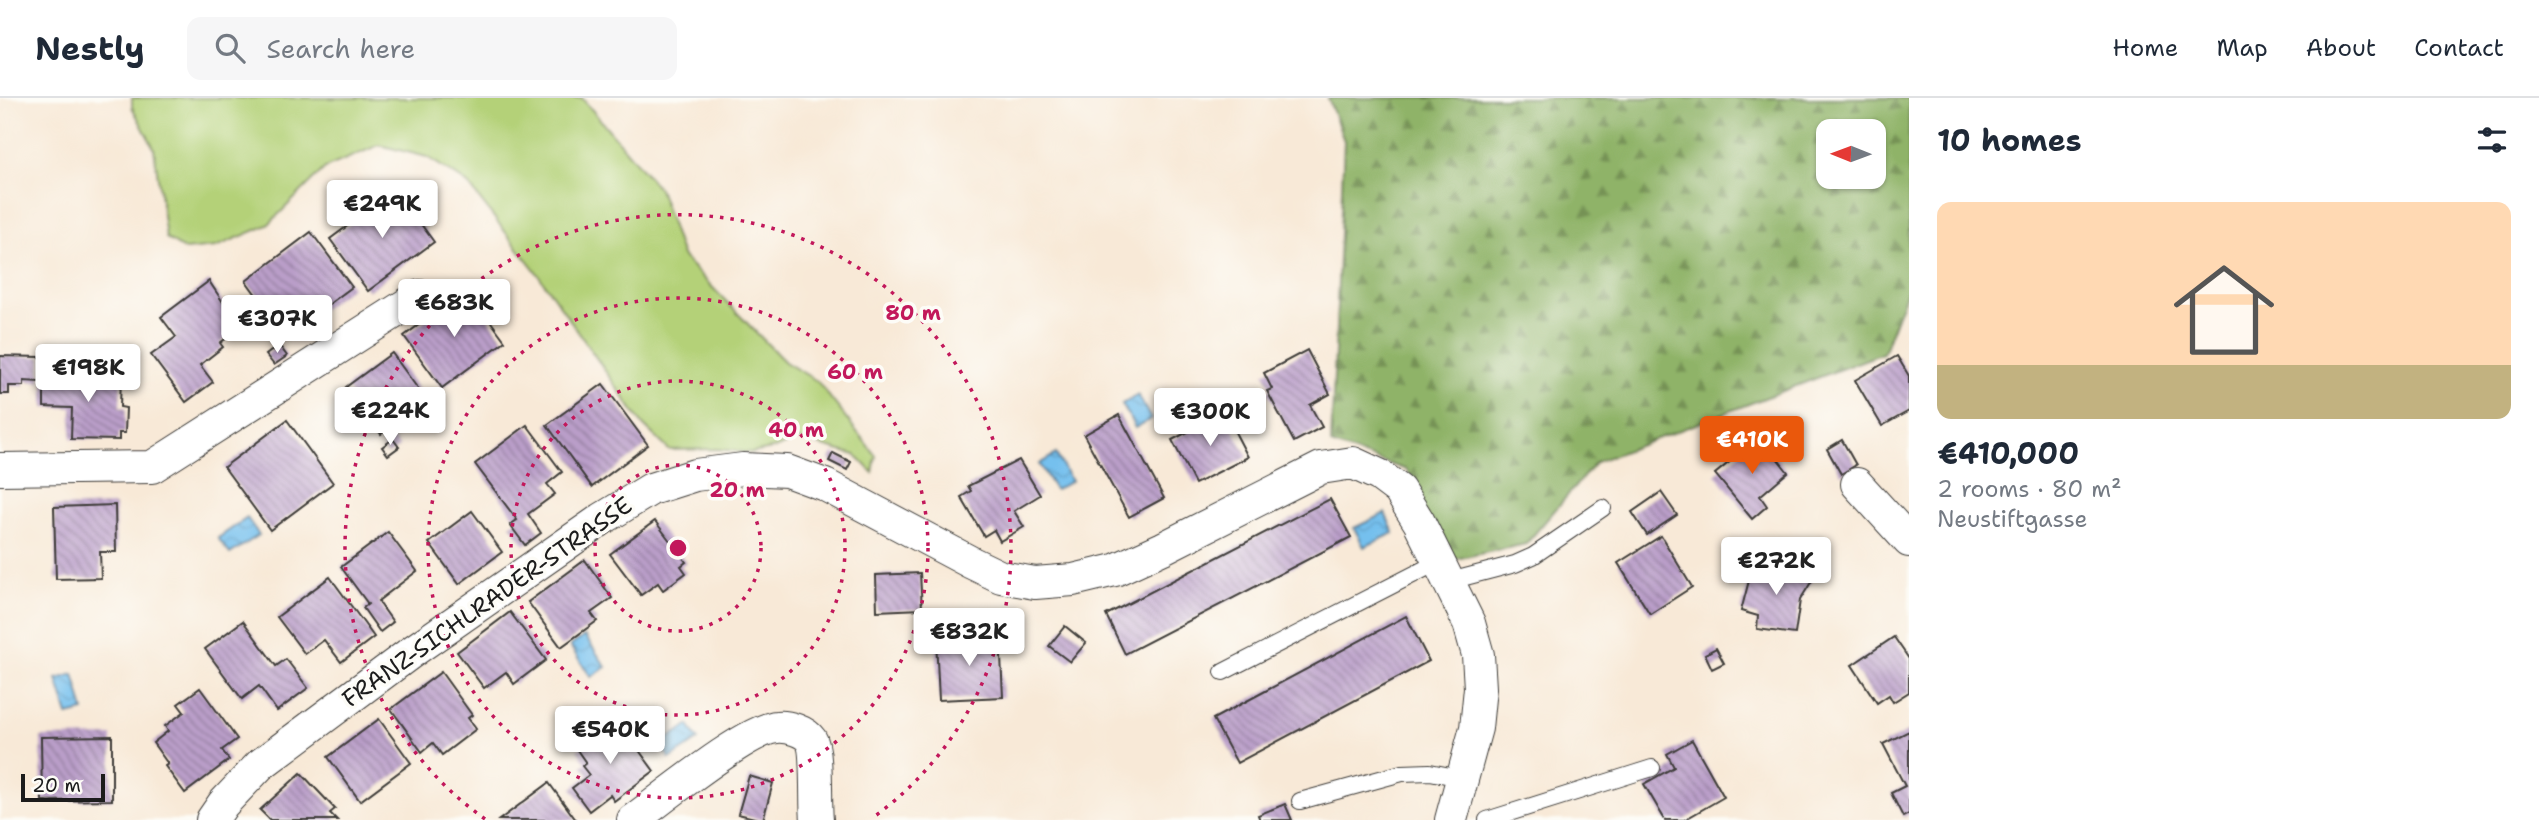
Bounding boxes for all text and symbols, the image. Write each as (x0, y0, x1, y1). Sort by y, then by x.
search box (187, 17, 677, 80)
text: Nestly (35, 26, 145, 71)
icon: search (211, 29, 249, 67)
text: Search here (267, 31, 415, 66)
text: Home (2112, 32, 2178, 64)
text: Map (2216, 32, 2268, 64)
text: About (2306, 32, 2376, 64)
text: Contact (2414, 32, 2504, 64)
north arrow (1816, 119, 1886, 189)
map controls (1816, 119, 1886, 189)
text: 10 homes (1937, 120, 2082, 161)
icon: filters (2473, 121, 2511, 159)
pin: €249K (333, 180, 431, 240)
text: €249K (343, 188, 421, 218)
icon: home (2161, 247, 2287, 373)
pin: €683K (405, 280, 503, 339)
text: €683K (414, 287, 494, 317)
pin: €307K (228, 296, 326, 355)
text: 80 m (885, 299, 941, 327)
text: €307K (237, 303, 317, 333)
pin: €198K (39, 344, 137, 404)
text: €198K (51, 352, 125, 382)
text: 60 m (827, 358, 883, 386)
pin: €224K (341, 388, 439, 447)
pin: €300K (1161, 388, 1259, 448)
text: €224K (351, 395, 429, 425)
text: €300K (1170, 396, 1250, 426)
text: 40 m (768, 416, 824, 444)
pin: €410K (1703, 416, 1801, 476)
text: €410K (1716, 424, 1788, 454)
text: €410,000 (1937, 433, 2079, 474)
text: 2 rooms · 80 m² (1937, 474, 2122, 504)
text: 20 m (709, 476, 765, 504)
street label: FRANZ-SICHLRADER-STRASSE (336, 489, 638, 715)
text: Neustiftgasse (1937, 504, 2088, 534)
centre of rings (666, 536, 690, 560)
pin: €272K (1727, 538, 1825, 597)
text: €272K (1737, 545, 1815, 575)
pin: €832K (920, 608, 1018, 668)
text: €832K (930, 616, 1008, 646)
pin: €540K (561, 706, 659, 766)
text: €540K (571, 714, 649, 744)
scale bar (21, 771, 105, 803)
text: 20 m (32, 773, 81, 798)

